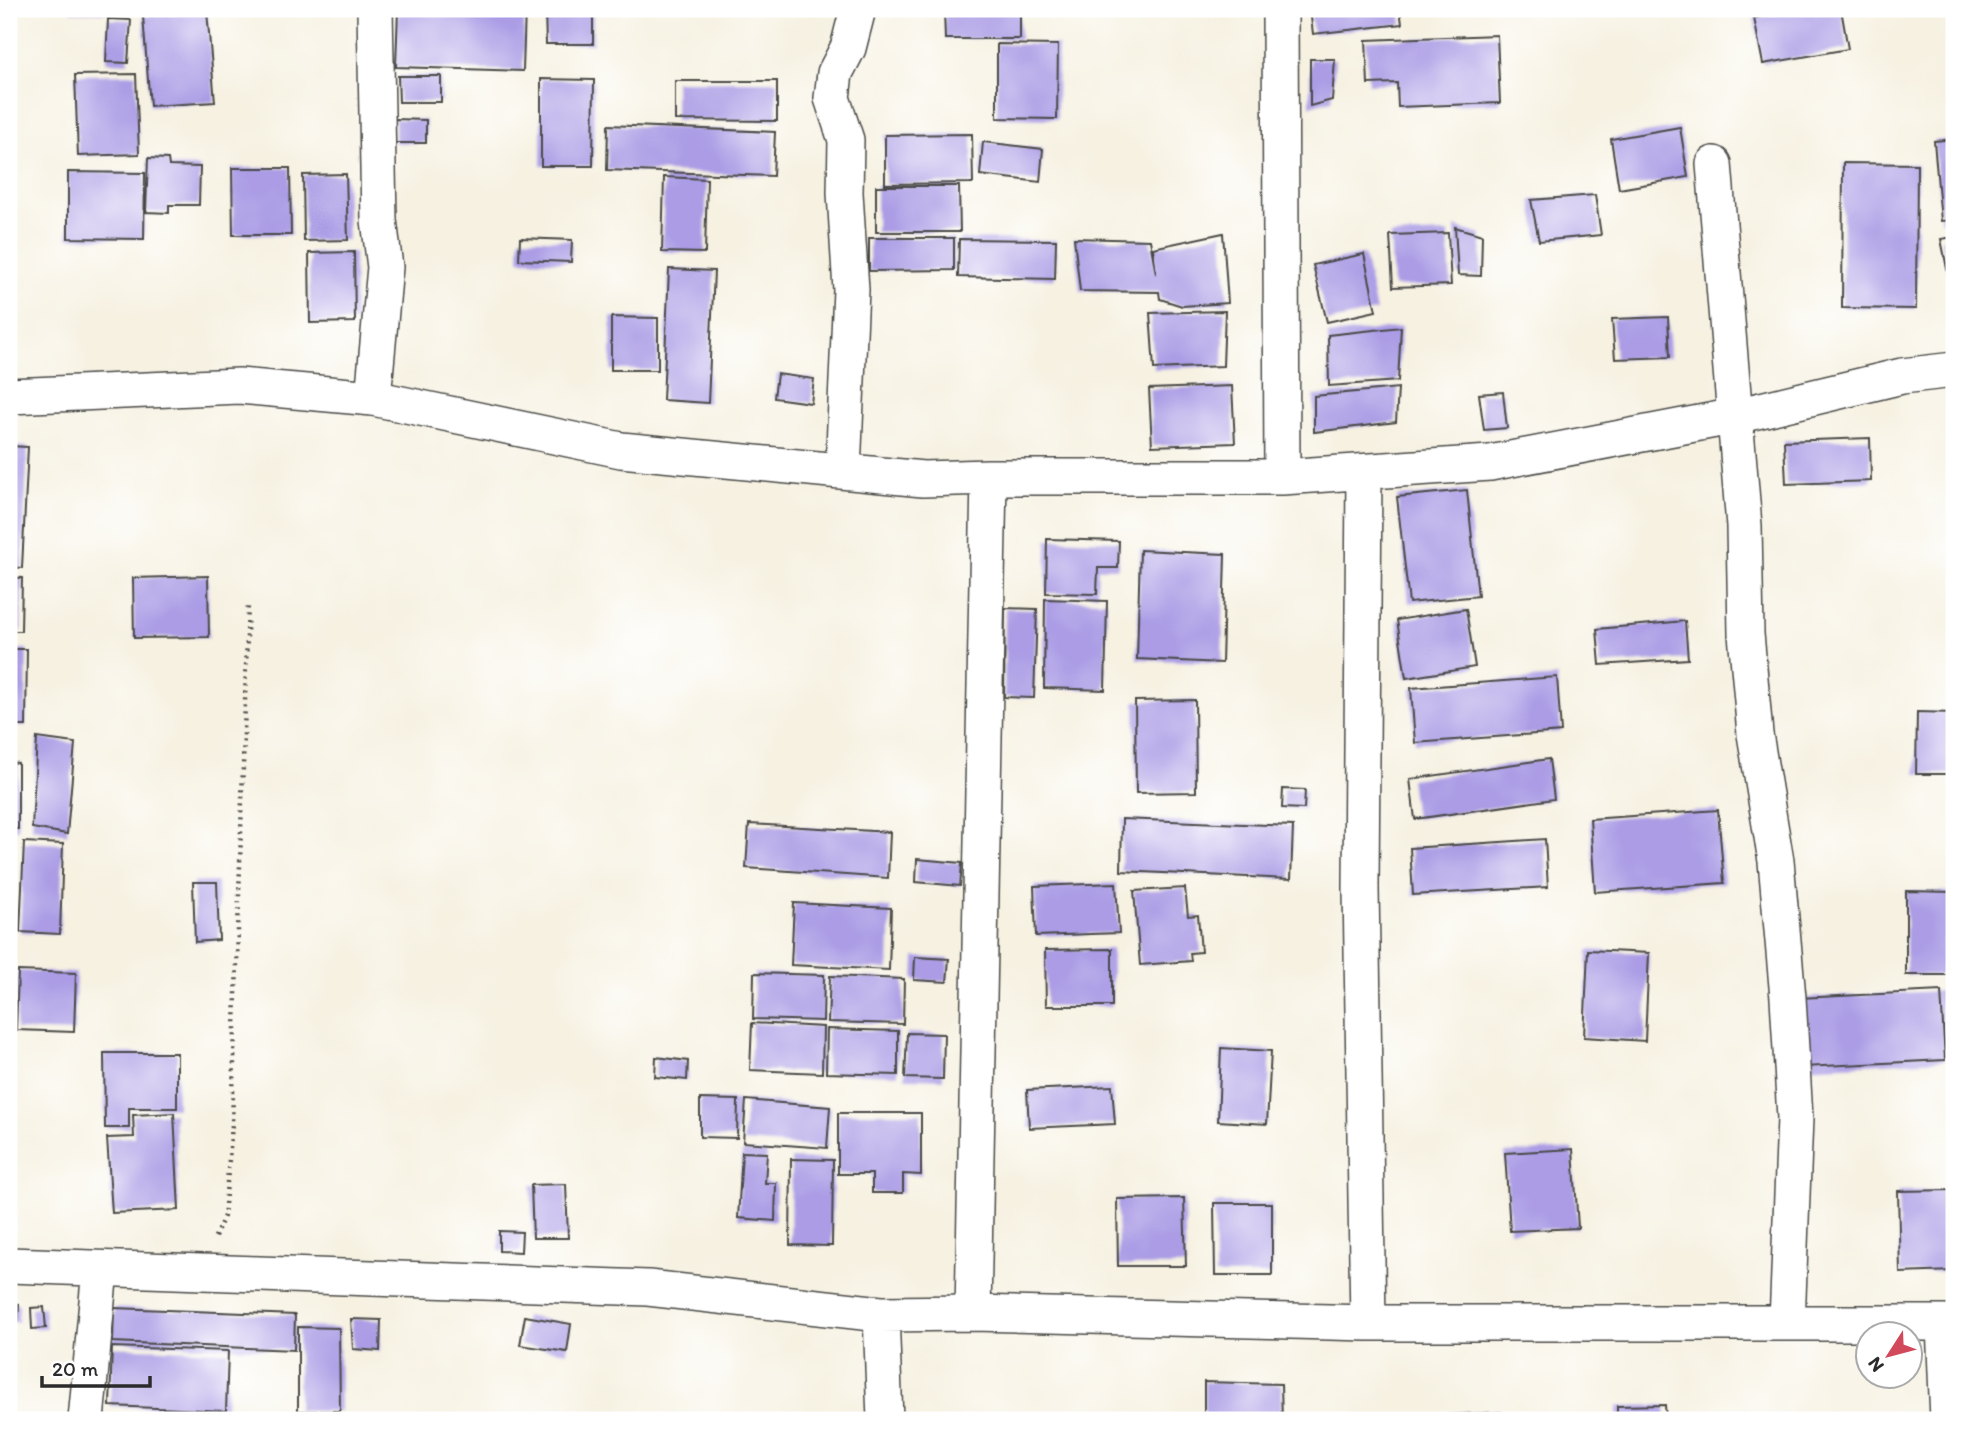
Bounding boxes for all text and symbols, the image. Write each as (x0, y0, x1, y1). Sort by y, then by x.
north arrow (1854, 1320, 1924, 1390)
scale bar (42, 1345, 150, 1389)
text: N (1863, 1353, 1889, 1377)
text: 20 m (52, 1356, 99, 1381)

